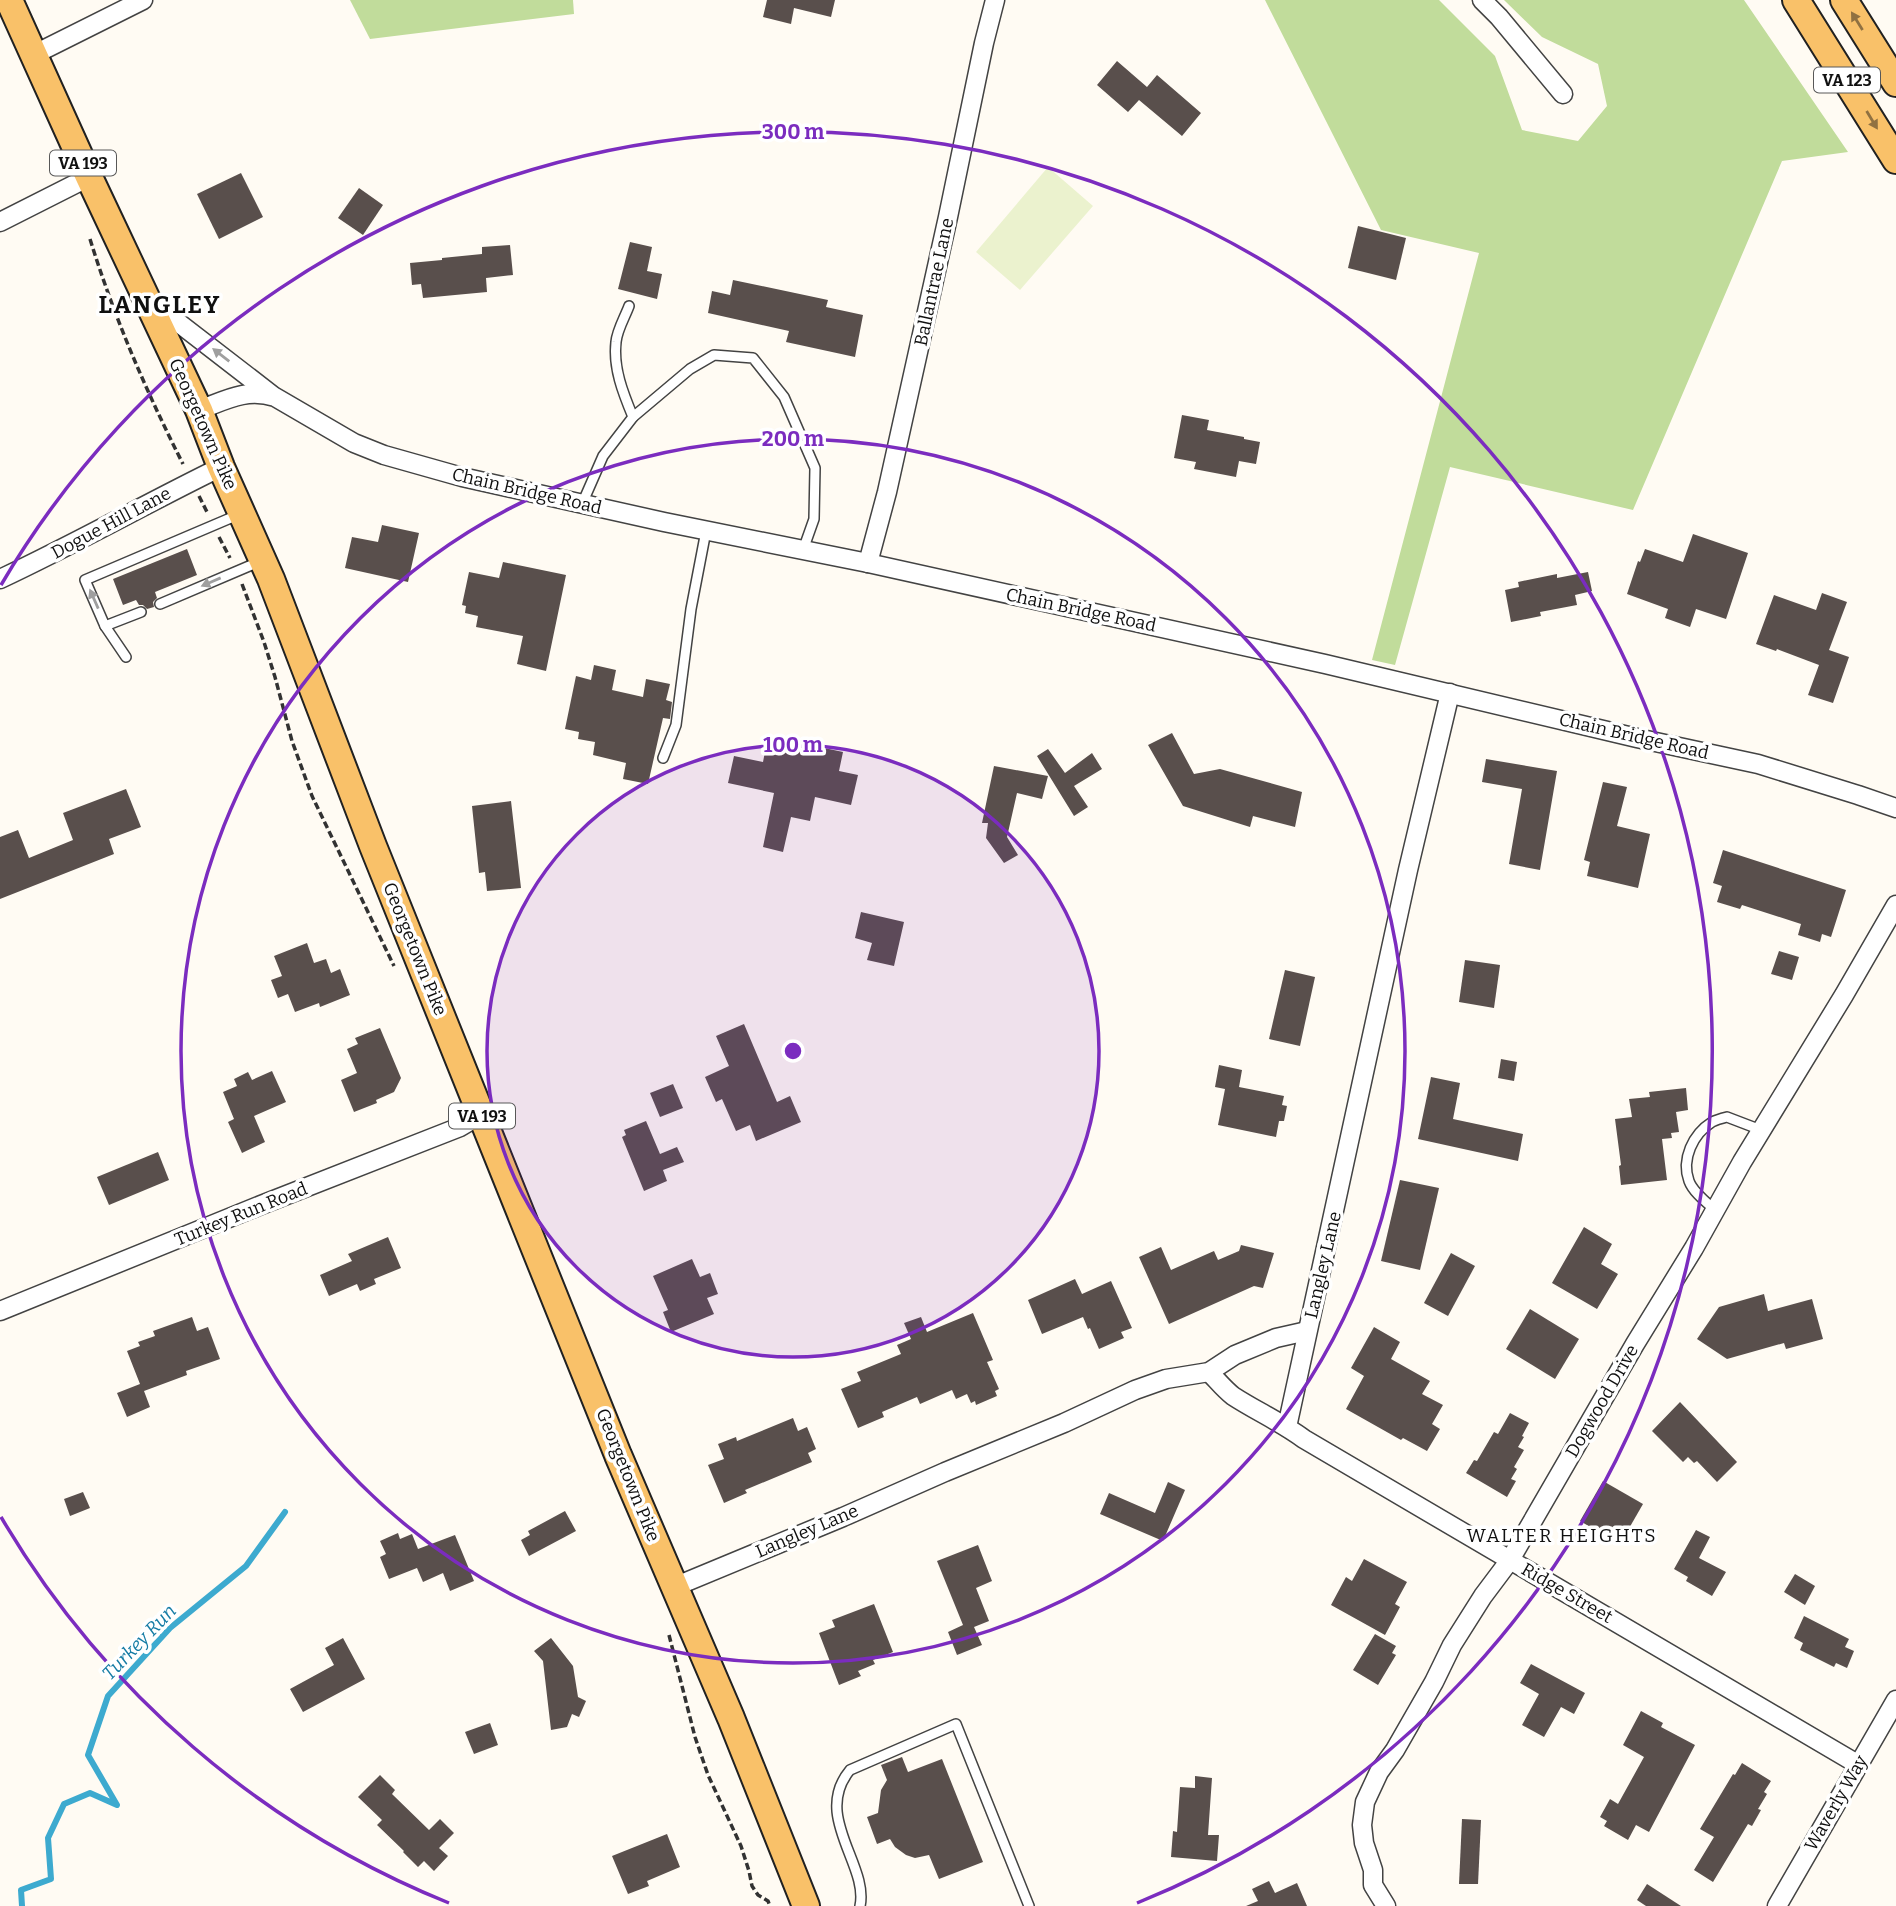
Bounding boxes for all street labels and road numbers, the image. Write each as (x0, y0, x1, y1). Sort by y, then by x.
road number: VA 123 (1814, 68, 1880, 92)
road number: VA 193 (50, 150, 116, 176)
street label: Ballantrae Lane (910, 216, 958, 348)
street label: Georgetown Pike (164, 355, 242, 493)
street label: Chain Bridge Road (450, 463, 604, 519)
street label: Dogue Hill Lane (47, 482, 175, 564)
street label: Chain Bridge Road (1004, 583, 1158, 637)
street label: Chain Bridge Road (1557, 708, 1711, 764)
street label: Georgetown Pike (378, 879, 452, 1019)
road number: VA 193 (449, 1104, 515, 1128)
street label: Turkey Run Road (171, 1177, 311, 1251)
street label: Langley Lane (1300, 1209, 1346, 1321)
street label: Dogwood Drive (1561, 1341, 1643, 1461)
street label: Georgetown Pike (591, 1405, 665, 1545)
street label: Langley Lane (752, 1500, 862, 1562)
street label: Ridge Street (1517, 1558, 1617, 1628)
street label: Waverly Way (1800, 1751, 1872, 1855)

